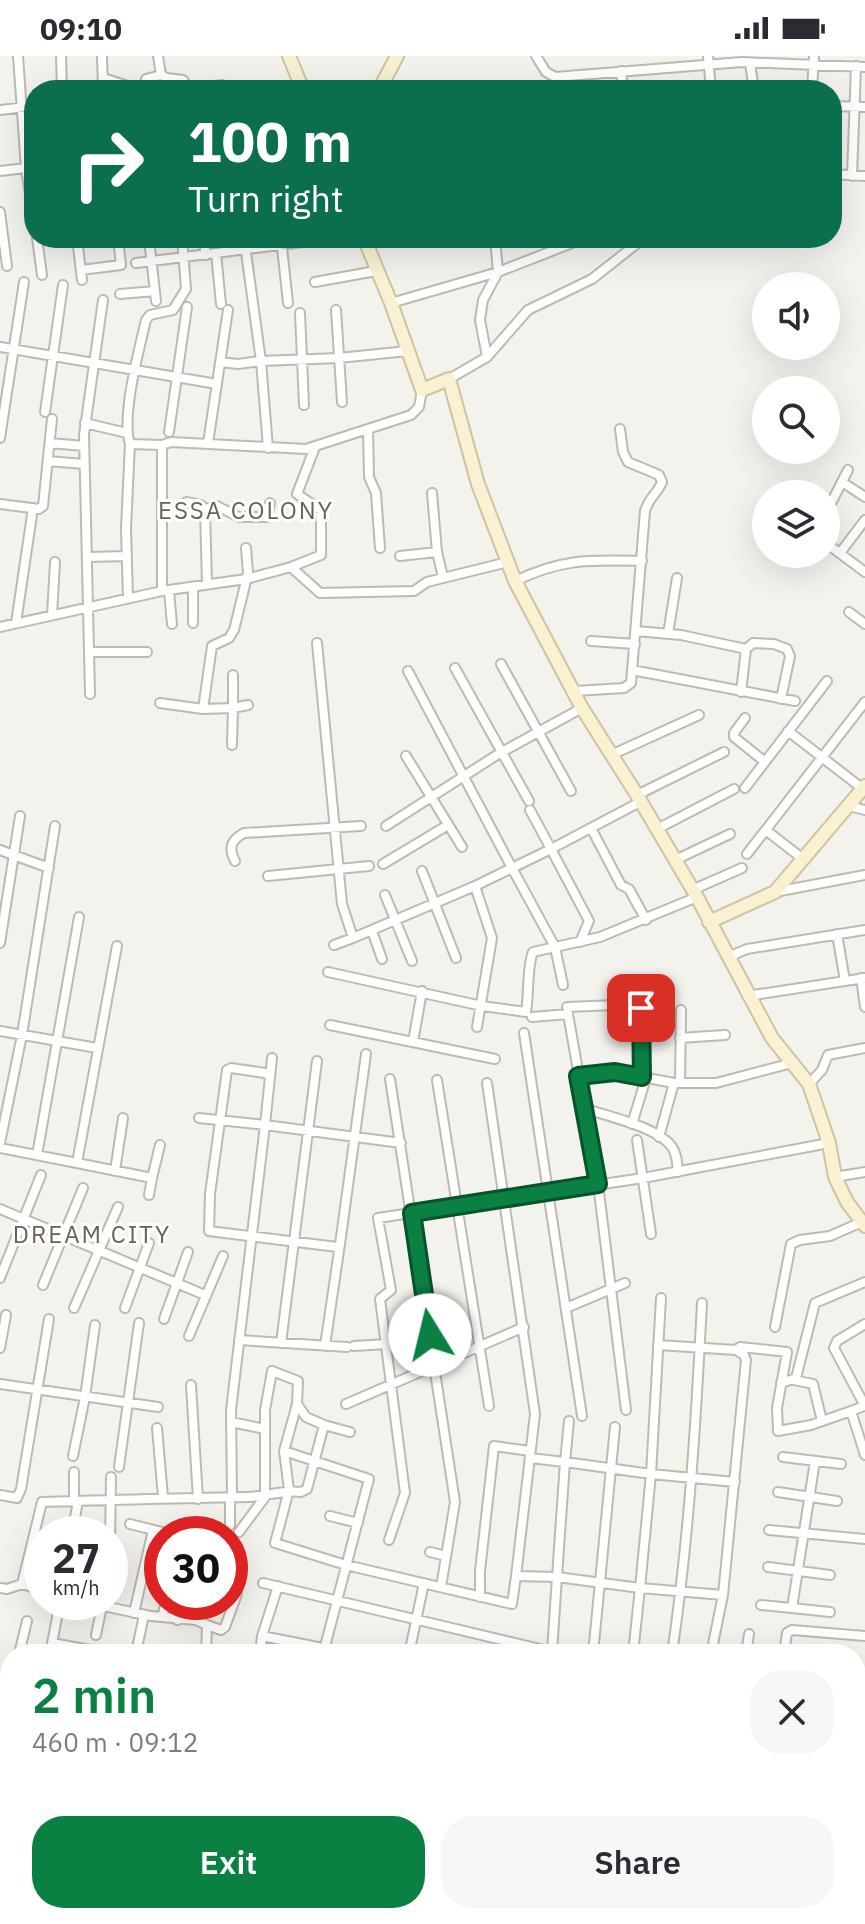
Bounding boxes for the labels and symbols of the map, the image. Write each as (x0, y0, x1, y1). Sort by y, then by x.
district label: ESSA COLONY (158, 494, 334, 526)
pin (607, 974, 675, 1042)
district label: DREAM CITY (13, 1218, 171, 1250)
position arrow (388, 1293, 472, 1377)
speed limit sign: 30 (144, 1516, 248, 1620)

